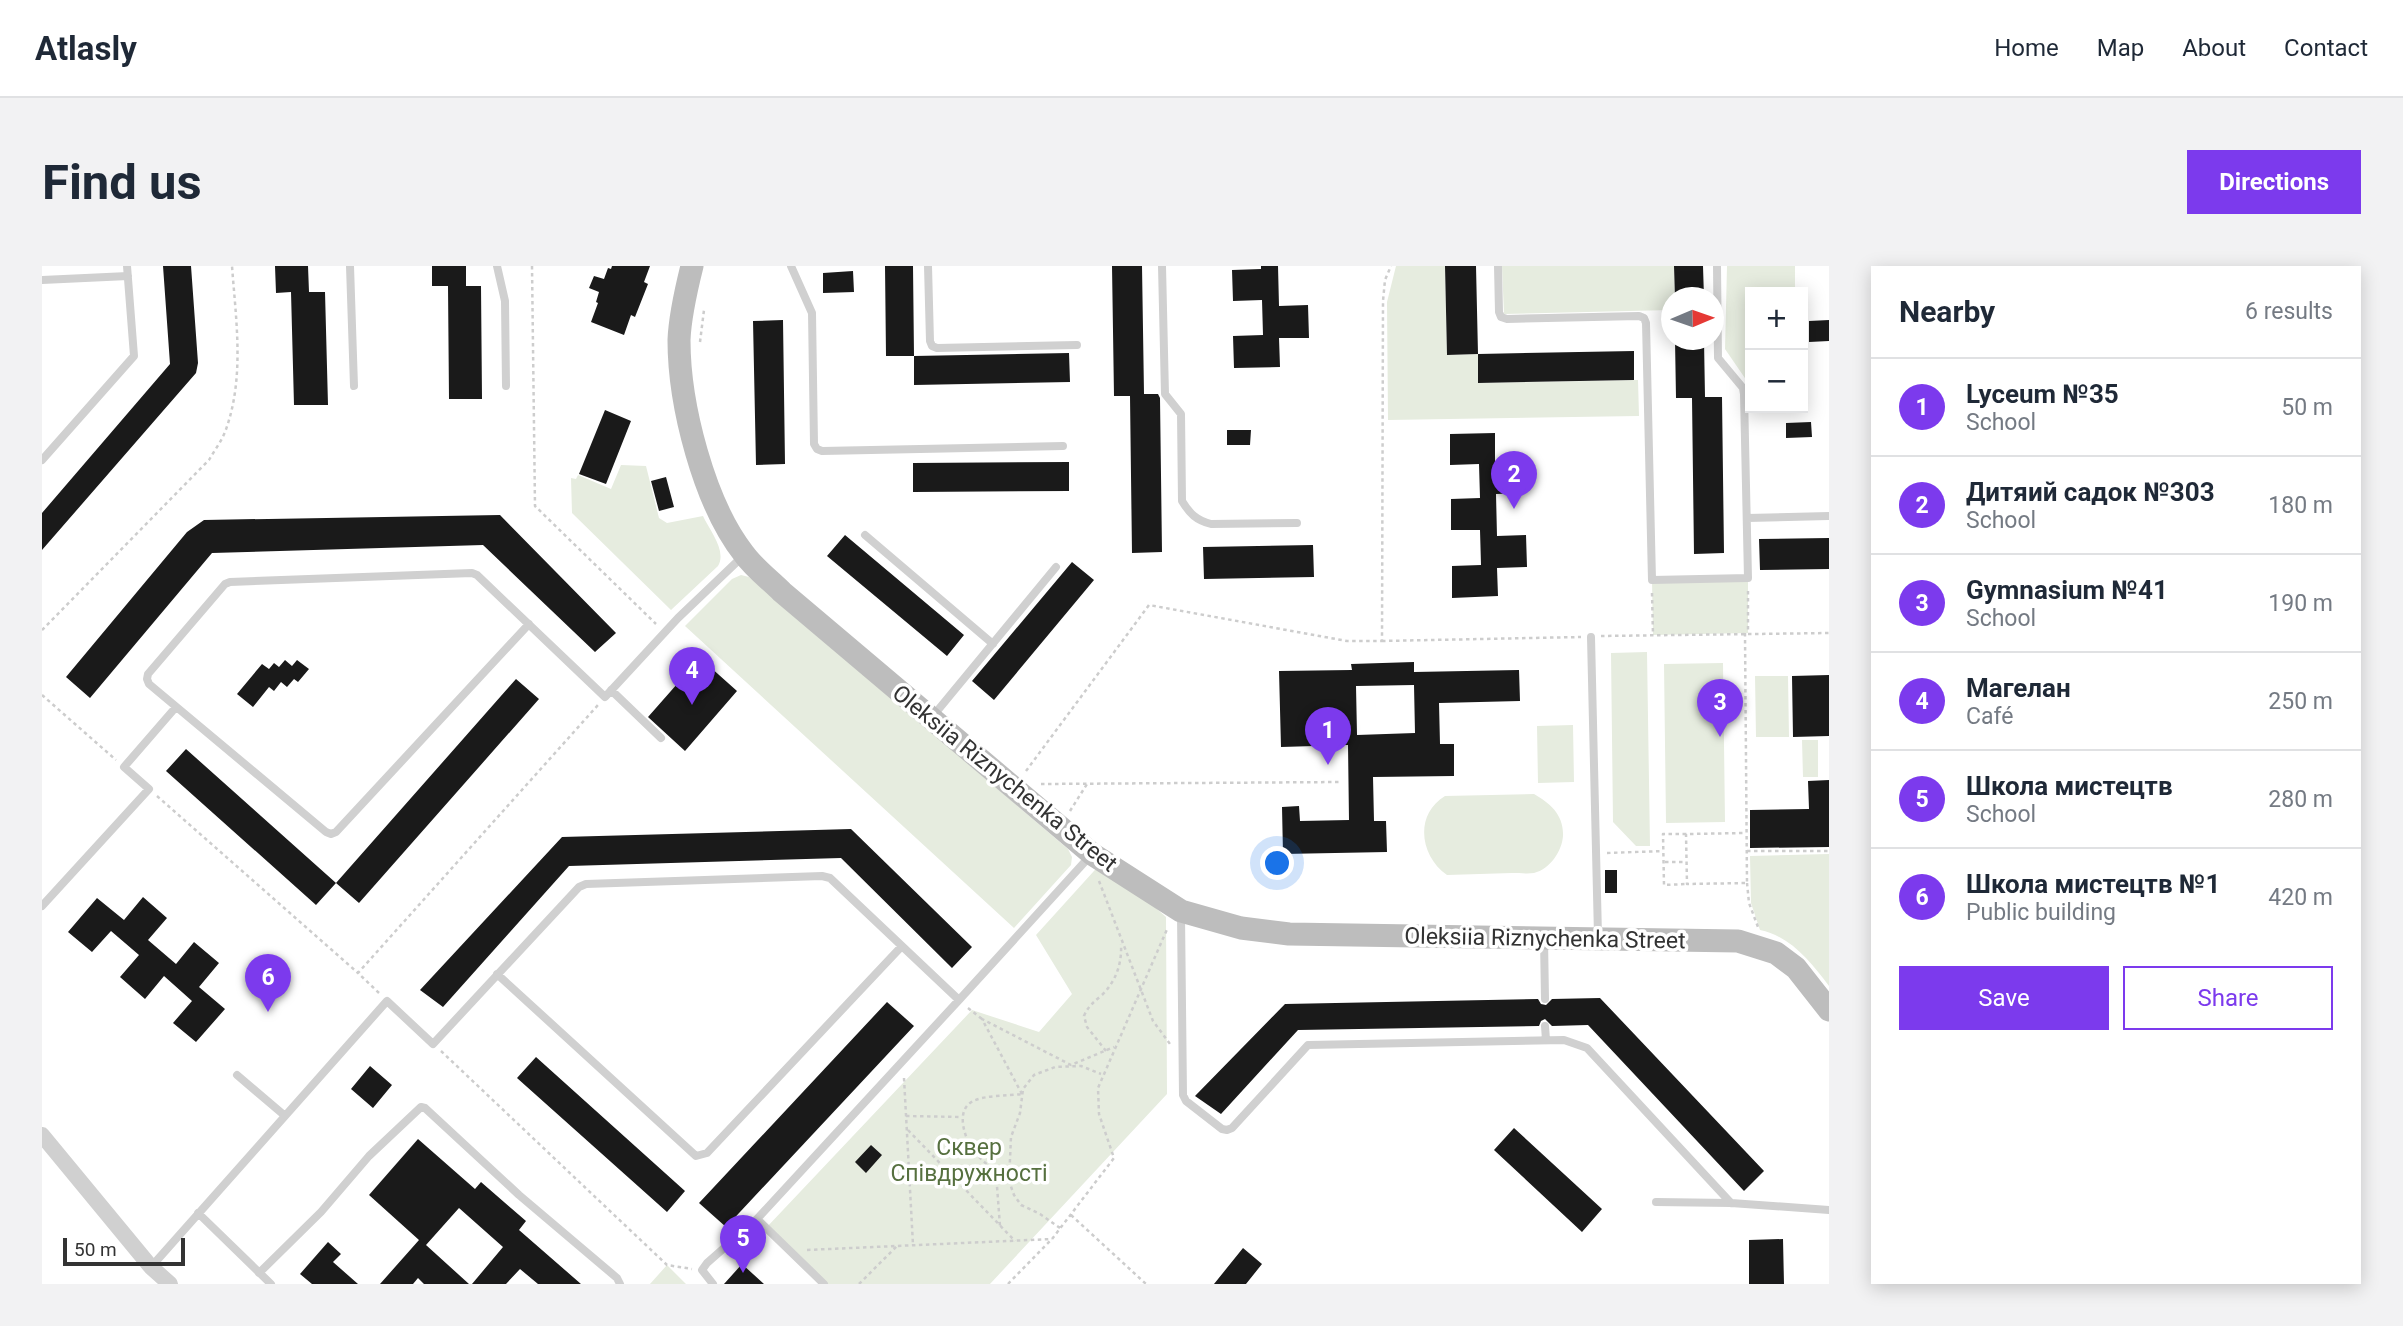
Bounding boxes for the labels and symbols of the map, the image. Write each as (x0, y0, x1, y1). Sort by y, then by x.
north arrow (1661, 287, 1724, 350)
pin: 2 (1491, 451, 1537, 509)
pin: 4 (669, 647, 715, 705)
street label: Oleksiia Riznychenka Street (887, 679, 1122, 877)
pin: 3 (1697, 679, 1743, 737)
pin: 1 (1305, 707, 1351, 765)
your location (1260, 846, 1294, 880)
street label: Oleksiia Riznychenka Street (1404, 923, 1686, 954)
pin: 6 (245, 954, 291, 1012)
park label: Сквер Співдружності (890, 1134, 1048, 1187)
pin: 5 (720, 1215, 766, 1273)
scale bar (63, 1235, 186, 1267)

